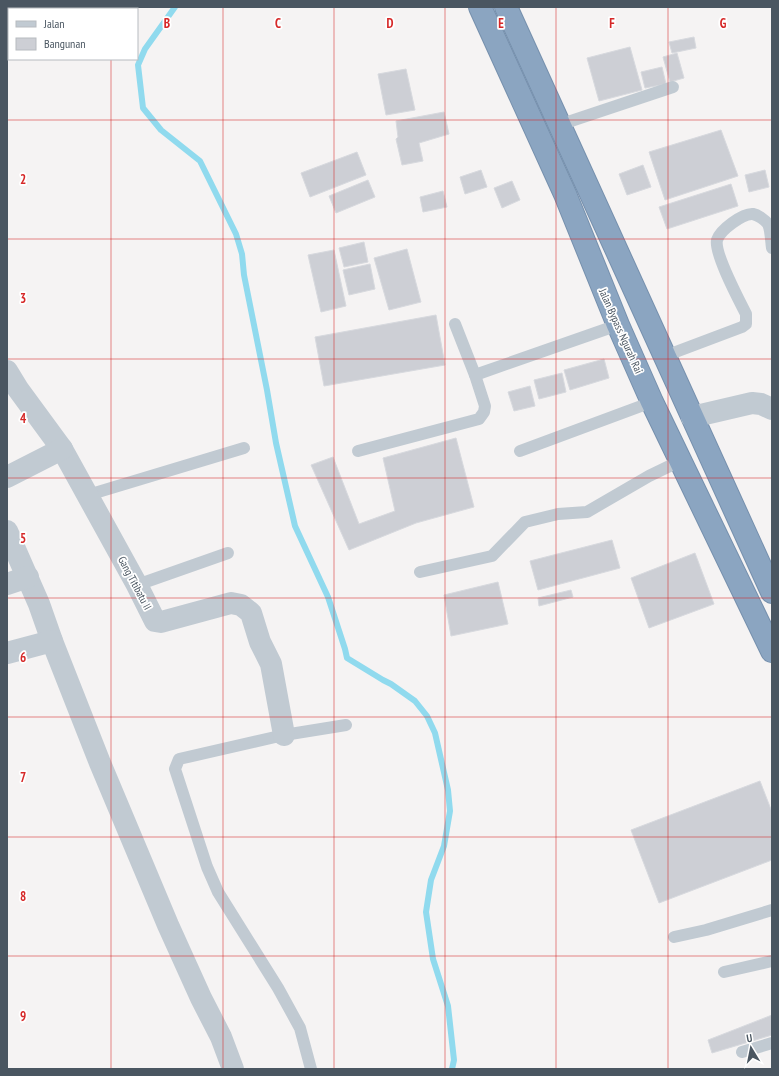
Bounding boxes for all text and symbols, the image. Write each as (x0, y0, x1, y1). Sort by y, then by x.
legend (8, 8, 138, 60)
text: B (164, 15, 170, 32)
text: C (275, 15, 281, 32)
text: D (387, 15, 394, 32)
text: E (498, 15, 504, 32)
text: F (609, 15, 615, 32)
text: G (720, 15, 727, 32)
text: Jalan (43, 16, 65, 31)
text: Bangunan (44, 36, 85, 51)
text: 2 (20, 171, 26, 188)
street label: Jalan Bypass Ngurah Rai (596, 285, 646, 376)
text: 3 (20, 290, 26, 307)
text: 4 (20, 410, 27, 427)
text: 5 (20, 530, 26, 547)
street label: Gang Titibatu II (115, 554, 155, 612)
text: 6 (20, 649, 26, 666)
text: 7 (20, 769, 26, 786)
text: 8 (20, 888, 26, 905)
text: 9 (20, 1008, 26, 1025)
north arrow (731, 1028, 771, 1068)
text: U (745, 1031, 754, 1046)

